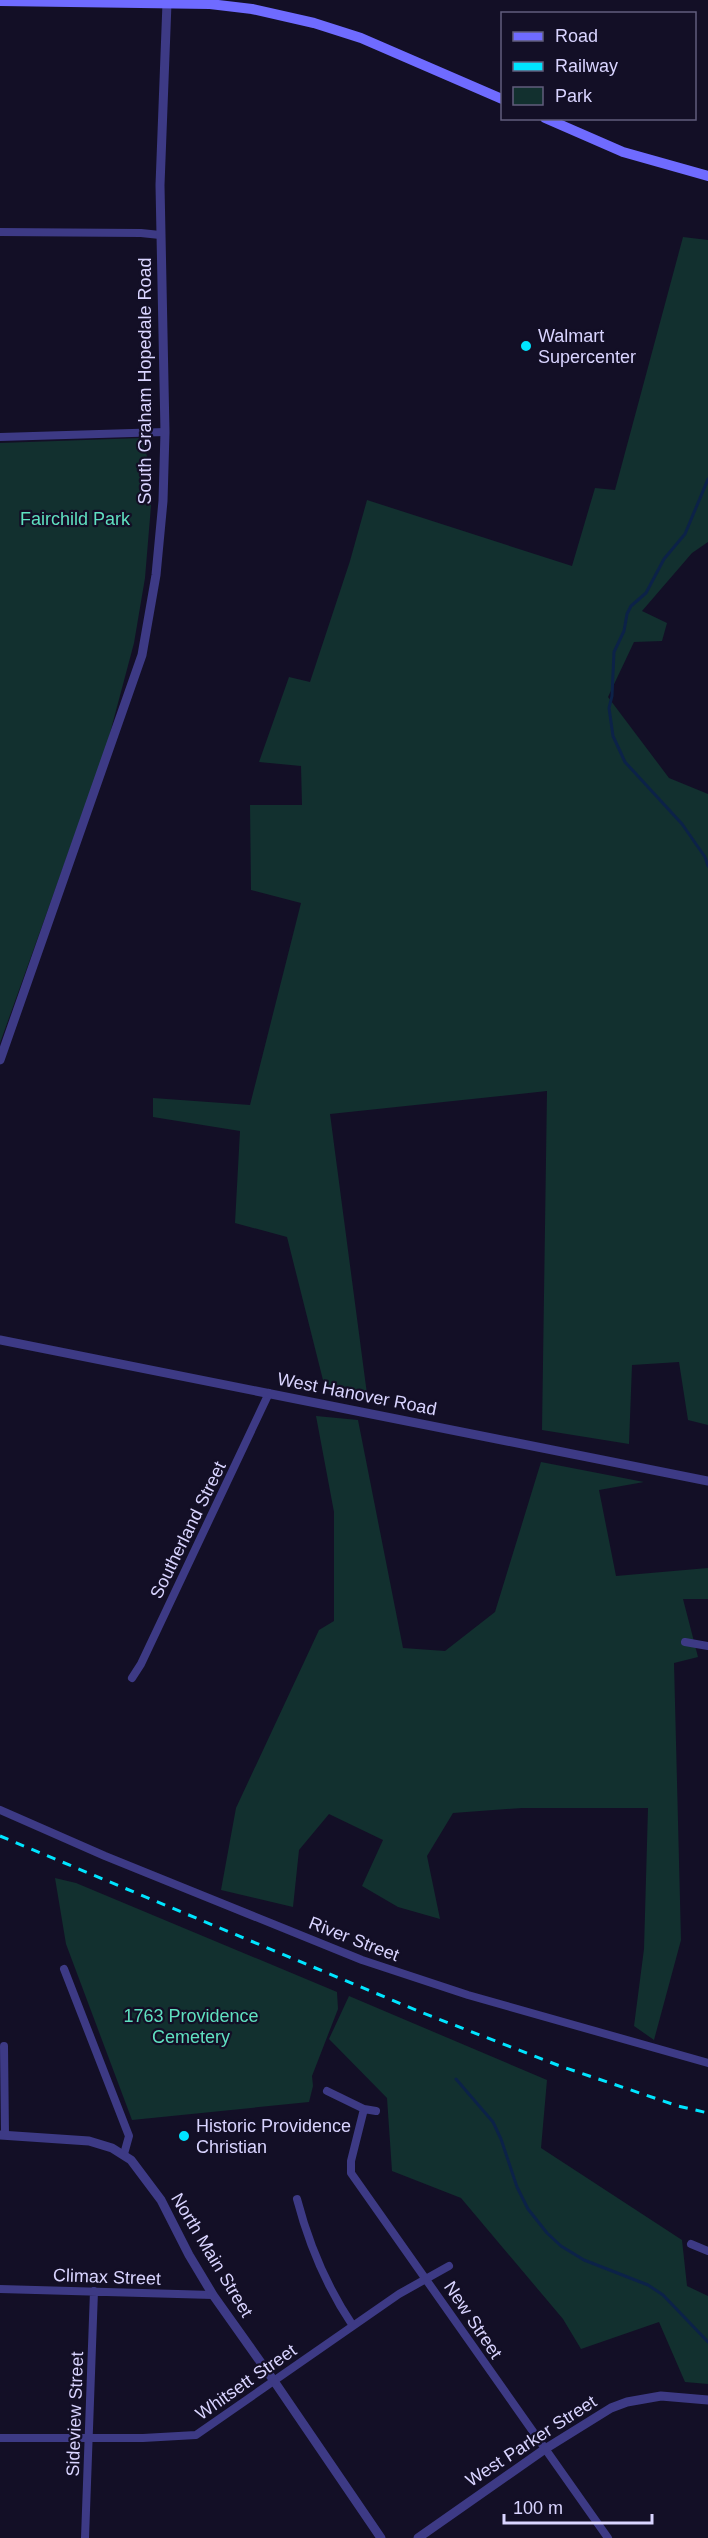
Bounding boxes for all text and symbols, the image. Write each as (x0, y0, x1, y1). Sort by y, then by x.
legend (501, 12, 696, 120)
text: Road (555, 26, 598, 46)
text: Railway (555, 56, 618, 76)
text: Park (555, 86, 593, 106)
street label: South Graham Hopedale Road (135, 257, 155, 505)
place label: Walmart Supercenter (538, 326, 636, 367)
marker: Walmart Supercenter (519, 339, 533, 353)
park label: Fairchild Park (20, 509, 131, 529)
street label: West Hanover Road (276, 1369, 438, 1419)
street label: Southerland Street (146, 1458, 230, 1602)
street label: River Street (306, 1913, 402, 1965)
park label: 1763 Providence Cemetery (123, 2006, 259, 2047)
place label: Historic Providence Christian (196, 2116, 351, 2157)
marker: Historic Providence Christian (177, 2129, 191, 2143)
street label: North Main Street (167, 2189, 257, 2321)
street label: Climax Street (53, 2265, 161, 2289)
street label: New Street (440, 2277, 506, 2363)
street label: Whitsett Street (192, 2340, 300, 2424)
street label: Sideview Street (63, 2351, 87, 2477)
street label: West Parker Street (462, 2391, 600, 2491)
scale bar (504, 2487, 652, 2525)
text: 100 m (513, 2498, 563, 2518)

